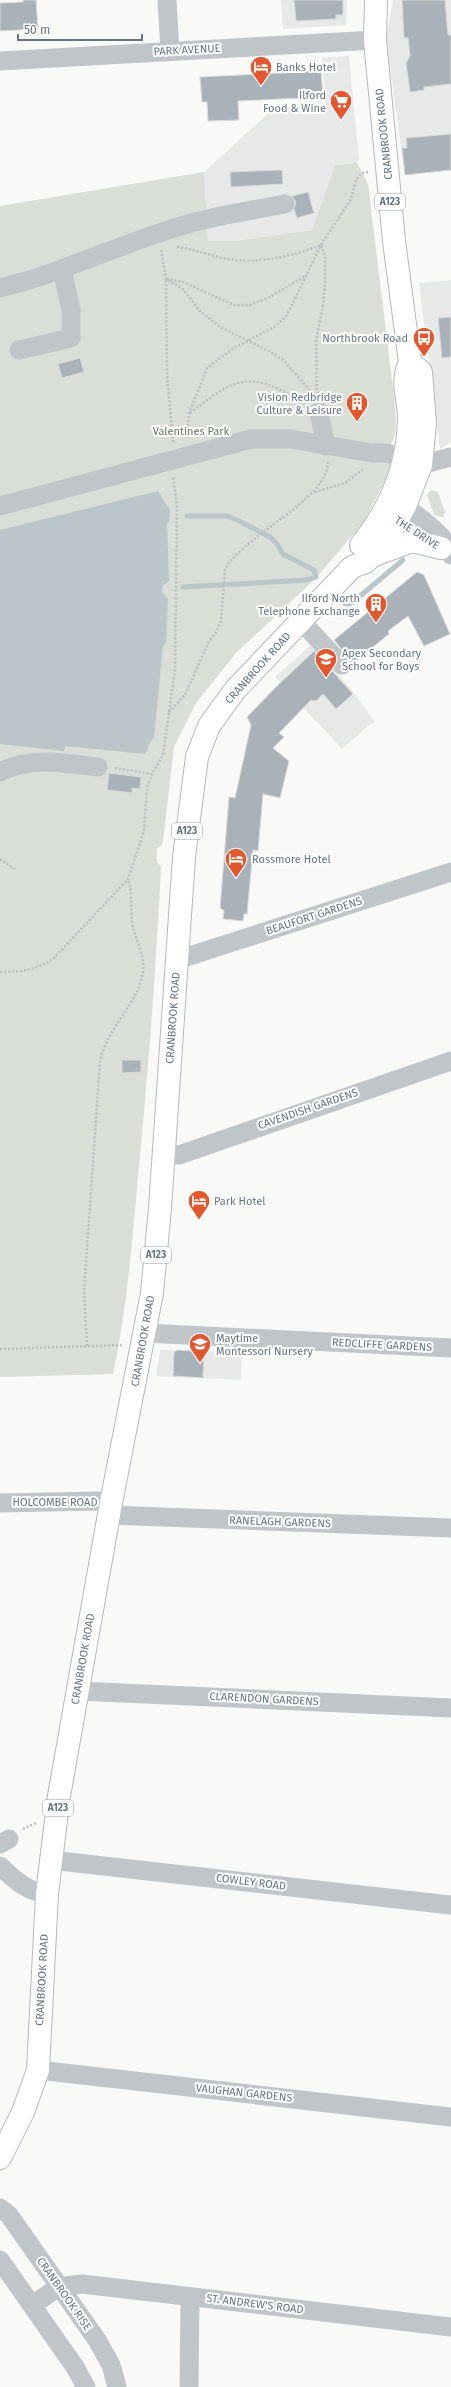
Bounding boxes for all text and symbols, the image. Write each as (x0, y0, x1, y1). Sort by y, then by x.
scale bar (18, 16, 142, 42)
text: 50 m (24, 23, 50, 37)
street label: PARK AVENUE (153, 42, 221, 58)
hotel icon: Banks Hotel (248, 54, 274, 87)
place label: Banks Hotel (276, 61, 336, 74)
supermarket icon: Ilford Food & Wine (328, 88, 354, 121)
street label: CRANBROOK ROAD (373, 88, 395, 180)
place label: Ilford Food & Wine (263, 89, 326, 115)
road number: A123 (375, 194, 405, 210)
bus stop icon: Northbrook Road (411, 325, 437, 358)
place label: Northbrook Road (322, 332, 408, 345)
building icon: Vision Redbridge Culture & Leisure (344, 390, 370, 423)
place label: Vision Redbridge Culture & Leisure (257, 391, 342, 417)
park label: Valentines Park (153, 425, 230, 438)
street label: THE DRIVE (392, 514, 442, 552)
building icon: Ilford North Telephone Exchange (363, 591, 389, 624)
place label: Ilford North Telephone Exchange (258, 592, 360, 618)
street label: CRANBROOK ROAD (222, 629, 294, 707)
school or university icon: Apex Secondary School for Boys (313, 646, 339, 679)
place label: Apex Secondary School for Boys (342, 647, 422, 673)
road number: A123 (172, 823, 202, 839)
hotel icon: Rossmore Hotel (223, 846, 249, 879)
place label: Rossmore Hotel (252, 853, 331, 866)
street label: BEAUFORT GARDENS (264, 894, 364, 938)
street label: CRANBROOK ROAD (163, 972, 183, 1064)
street label: CAVENDISH GARDENS (256, 1086, 360, 1132)
hotel icon: Park Hotel (186, 1188, 212, 1221)
place label: Park Hotel (214, 1195, 266, 1208)
road number: A123 (141, 1247, 171, 1263)
street label: CRANBROOK ROAD (129, 1295, 157, 1387)
school or university icon: Maytime Montessori Nursery (187, 1331, 213, 1364)
place label: Maytime Montessori Nursery (216, 1332, 313, 1358)
street label: REDCLIFFE GARDENS (331, 1336, 433, 1354)
street label: HOLCOMBE ROAD (12, 1496, 98, 1509)
street label: RANELAGH GARDENS (229, 1514, 331, 1530)
street label: CRANBROOK ROAD (69, 1613, 97, 1705)
street label: CLARENDON GARDENS (209, 1690, 319, 1708)
road number: A123 (43, 1800, 73, 1816)
street label: COWLEY ROAD (215, 1871, 287, 1893)
street label: CRANBROOK ROAD (33, 1934, 51, 2026)
street label: VAUGHAN GARDENS (195, 2081, 293, 2105)
street label: CRANBROOK RISE (34, 2255, 94, 2333)
street label: ST. ANDREW'S ROAD (206, 2292, 304, 2316)

